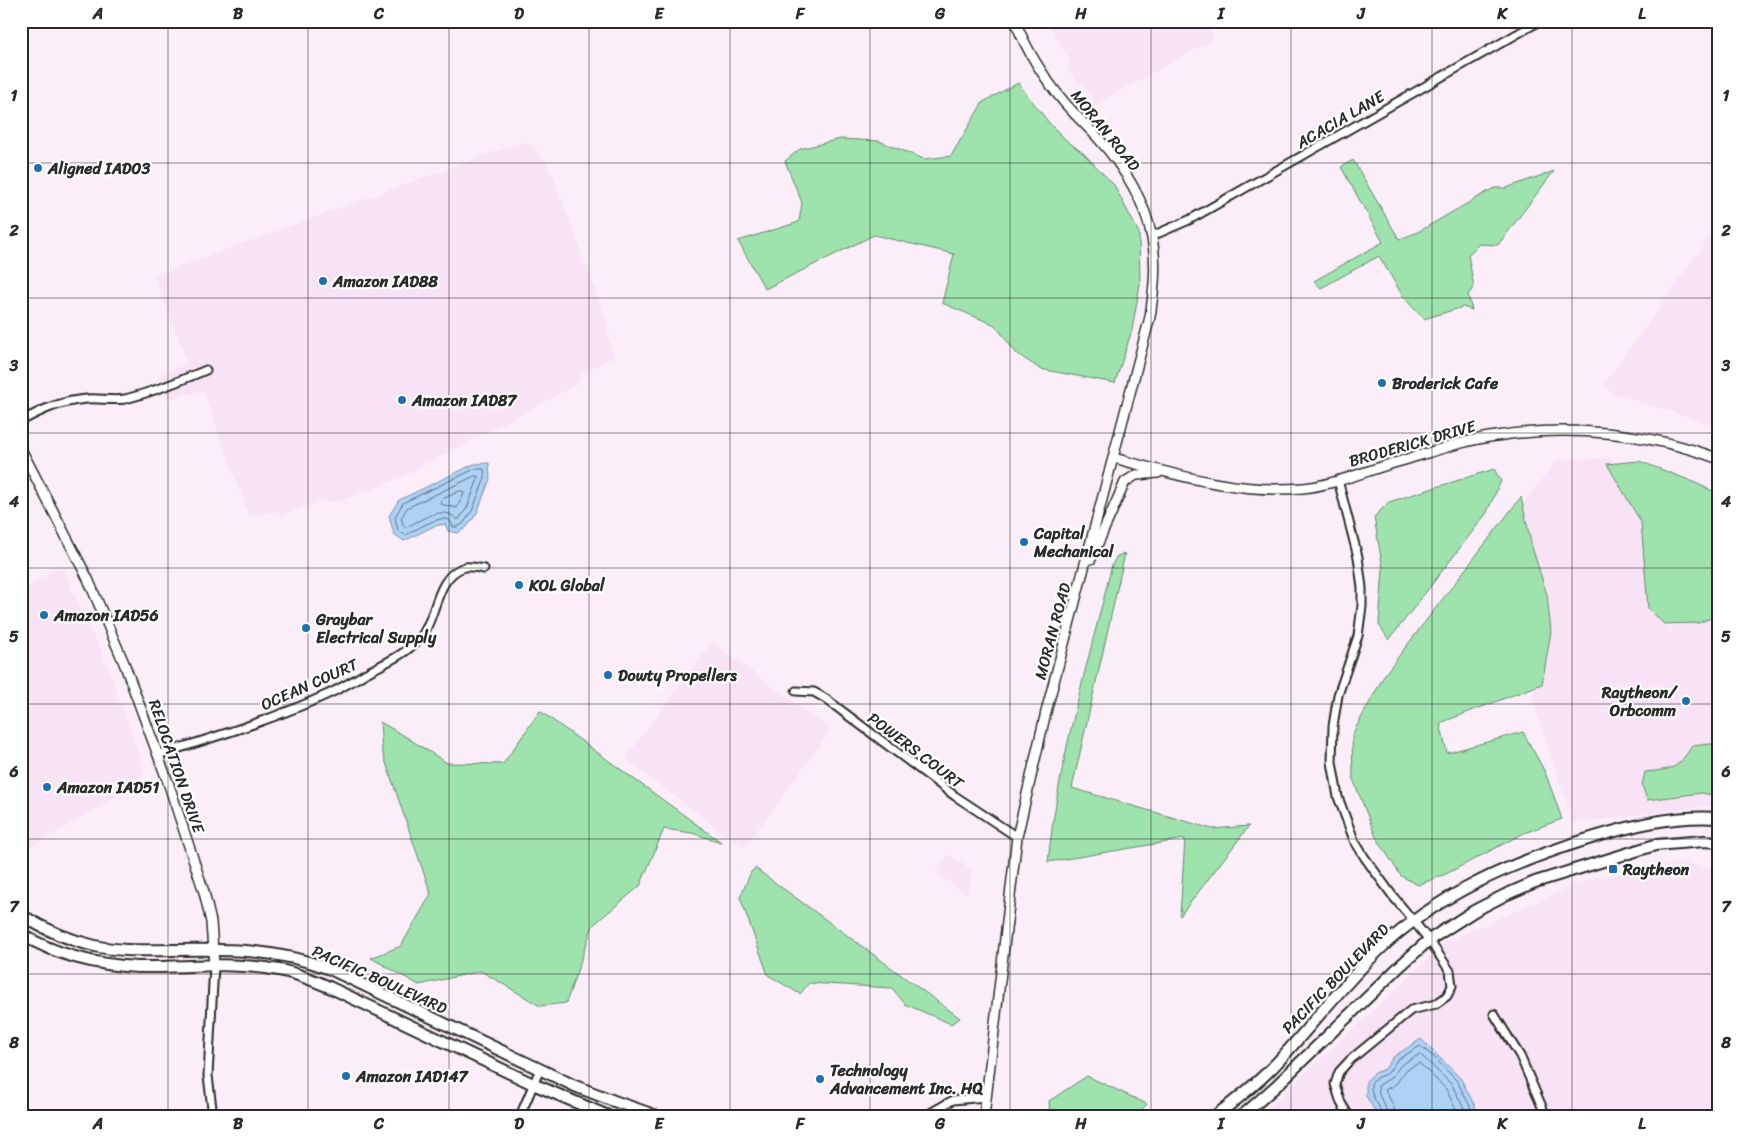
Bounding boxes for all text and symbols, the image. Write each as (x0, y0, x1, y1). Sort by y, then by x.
text: A (92, 0, 103, 28)
text: B (233, 0, 244, 28)
text: C (373, 0, 385, 28)
text: D (514, 0, 524, 28)
text: E (655, 0, 665, 28)
text: F (795, 0, 806, 28)
text: G (934, 0, 946, 28)
text: H (1074, 0, 1087, 28)
text: I (1217, 0, 1226, 28)
text: J (1356, 0, 1366, 28)
text: K (1496, 0, 1508, 28)
text: L (1638, 0, 1646, 28)
text: 1 (11, 81, 18, 110)
text: 1 (1723, 81, 1730, 110)
street label: ACACIA LANE (1290, 82, 1391, 157)
street label: MORAN ROAD (1063, 83, 1148, 178)
place label: Aligned IAD03 (47, 154, 150, 183)
marker: Aligned IAD03 (32, 162, 44, 174)
text: 2 (8, 216, 19, 245)
text: 2 (1720, 216, 1731, 245)
place label: Amazon IAD88 (332, 267, 438, 296)
marker: Amazon IAD88 (317, 275, 329, 287)
text: 3 (9, 351, 19, 380)
text: 3 (1721, 351, 1731, 380)
place label: Broderick Cafe (1392, 369, 1499, 398)
marker: Broderick Cafe (1376, 377, 1388, 389)
place label: Amazon IAD87 (411, 386, 518, 415)
marker: Amazon IAD87 (396, 394, 408, 406)
street label: BRODERICK DRIVE (1345, 411, 1480, 475)
text: 4 (8, 487, 19, 516)
text: 4 (1720, 487, 1731, 516)
place label: Capital Mechanical (1033, 519, 1115, 566)
marker: Capital Mechanical (1018, 536, 1030, 548)
place label: KOL Global (528, 571, 606, 600)
marker: KOL Global (513, 579, 525, 591)
street label: MORAN ROAD (1026, 579, 1079, 683)
place label: Amazon IAD56 (53, 601, 159, 630)
place label: Graybar Electrical Supply (315, 605, 437, 652)
marker: Amazon IAD56 (38, 609, 50, 621)
text: 5 (9, 622, 19, 651)
marker: Graybar Electrical Supply (300, 622, 312, 634)
text: 5 (1721, 622, 1731, 651)
street label: OCEAN COURT (256, 650, 364, 719)
place label: Dowty Propellers (618, 661, 737, 690)
marker: Dowty Propellers (602, 669, 614, 681)
place label: Raytheon/ Orbcomm (1601, 678, 1678, 725)
street label: RELOCATION DRIVE (140, 695, 213, 838)
marker: Raytheon/ Orbcomm (1680, 695, 1692, 707)
street label: POWERS COURT (861, 704, 971, 797)
text: 6 (8, 757, 19, 786)
text: 6 (1720, 757, 1731, 786)
place label: Amazon IAD51 (56, 773, 159, 802)
marker: Amazon IAD51 (41, 781, 53, 793)
place label: Raytheon (1622, 855, 1690, 884)
marker: Raytheon (1607, 863, 1619, 875)
text: 7 (9, 892, 20, 921)
text: 7 (1721, 892, 1732, 921)
street label: PACIFIC BOULEVARD (1274, 916, 1397, 1041)
street label: PACIFIC BOULEVARD (307, 937, 453, 1023)
text: 8 (8, 1028, 19, 1057)
text: 8 (1720, 1028, 1731, 1057)
place label: Technology Advancement Inc. HQ (829, 1056, 983, 1103)
place label: Amazon IAD147 (355, 1062, 470, 1091)
marker: Amazon IAD147 (340, 1070, 352, 1082)
marker: Technology Advancement Inc. HQ (814, 1073, 826, 1085)
text: A (92, 1109, 103, 1137)
text: B (233, 1109, 244, 1137)
text: C (373, 1109, 385, 1137)
text: D (514, 1109, 524, 1137)
text: E (655, 1109, 665, 1137)
text: F (795, 1109, 806, 1137)
text: G (934, 1109, 946, 1137)
text: H (1074, 1109, 1087, 1137)
text: I (1217, 1109, 1226, 1137)
text: J (1356, 1109, 1366, 1137)
text: K (1496, 1109, 1508, 1137)
text: L (1638, 1109, 1646, 1137)

